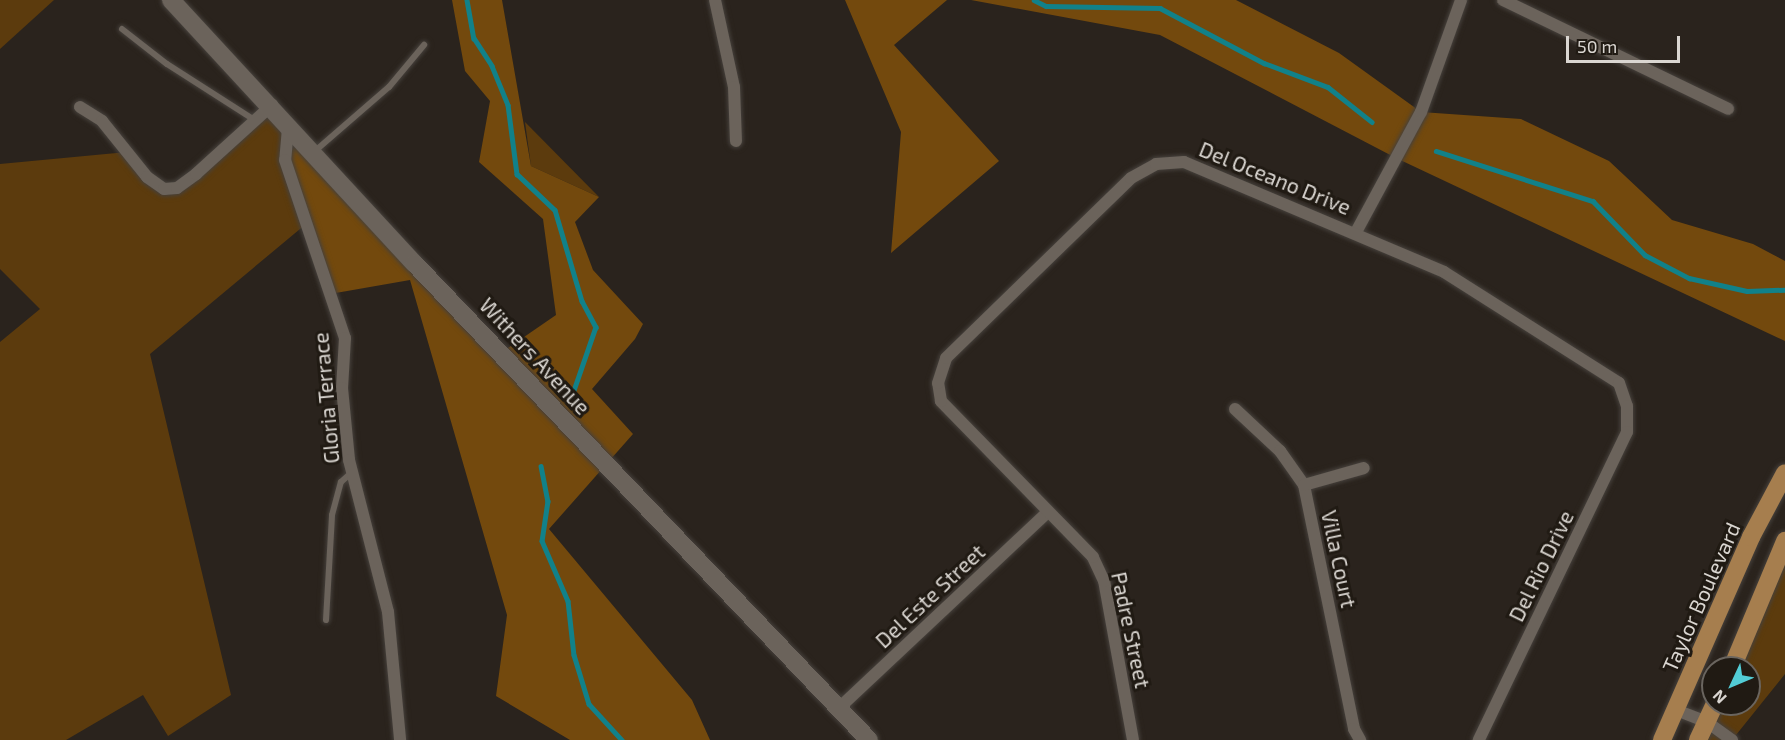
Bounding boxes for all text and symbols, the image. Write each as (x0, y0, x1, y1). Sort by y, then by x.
scale bar (1569, 24, 1683, 62)
text: 50 m (1577, 35, 1617, 57)
street label: Del Oceano Drive (1195, 136, 1355, 220)
street label: Withers Avenue (474, 292, 596, 420)
street label: Gloria Terrace (308, 331, 344, 465)
street label: Del Rio Drive (1503, 506, 1579, 626)
street label: Villa Court (1316, 508, 1362, 610)
street label: Taylor Boulevard (1657, 518, 1745, 676)
street label: Del Este Street (870, 539, 990, 653)
street label: Padre Street (1106, 570, 1156, 690)
north arrow (1701, 656, 1761, 716)
text: N (1708, 687, 1730, 708)

